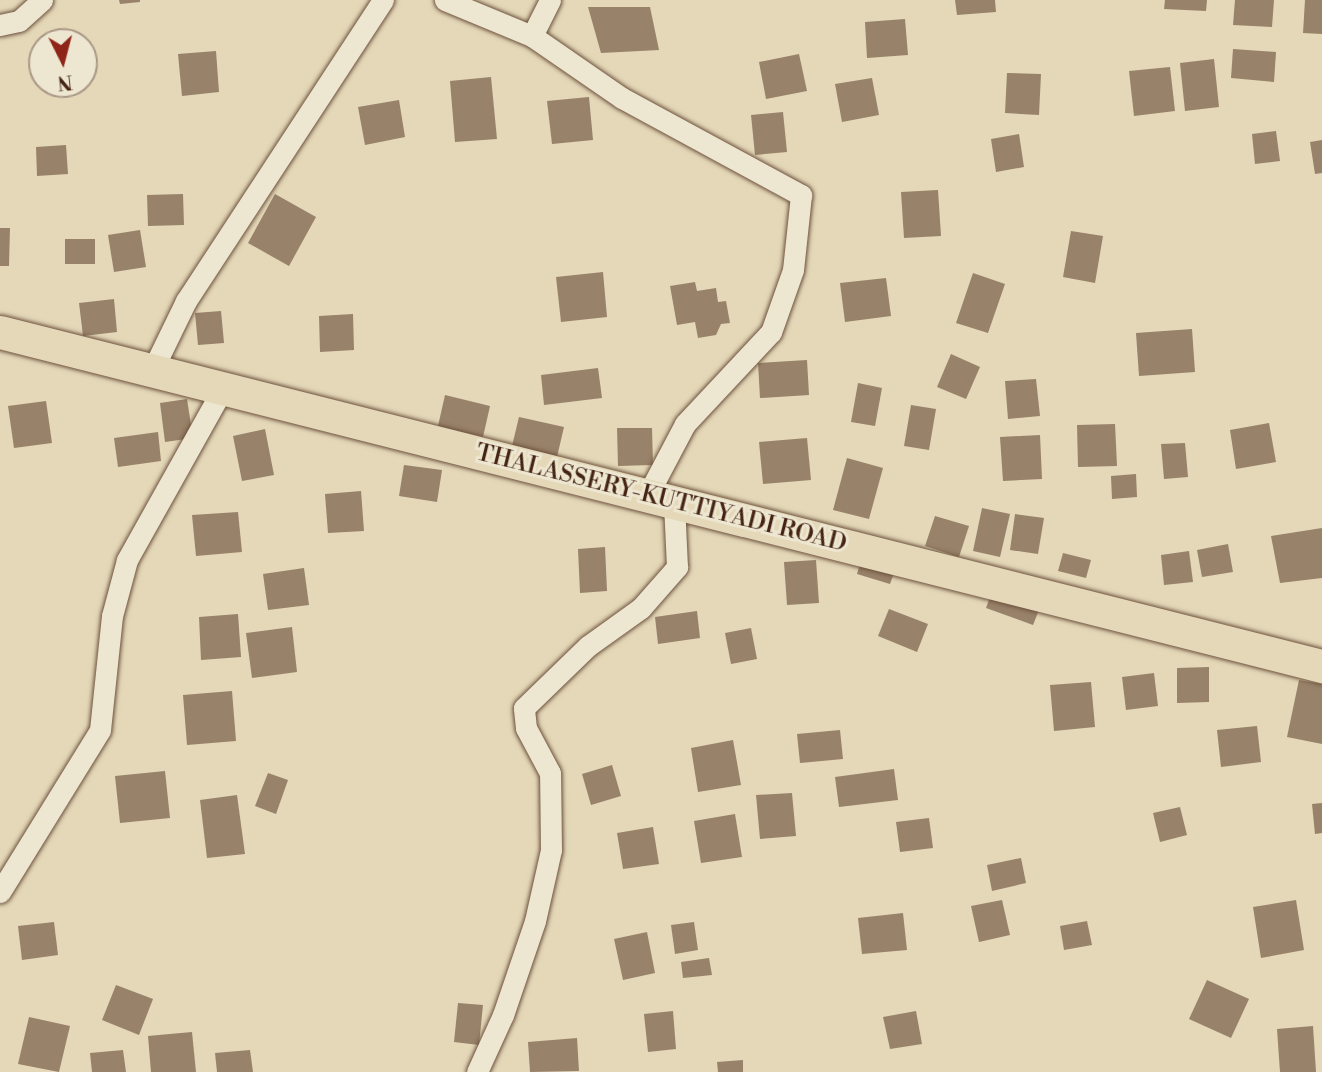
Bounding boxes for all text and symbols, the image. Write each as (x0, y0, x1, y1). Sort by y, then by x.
north arrow (28, 28, 98, 98)
text: N (56, 69, 74, 95)
street label: THALASSERY-KUTTIYADI ROAD (473, 439, 849, 559)

